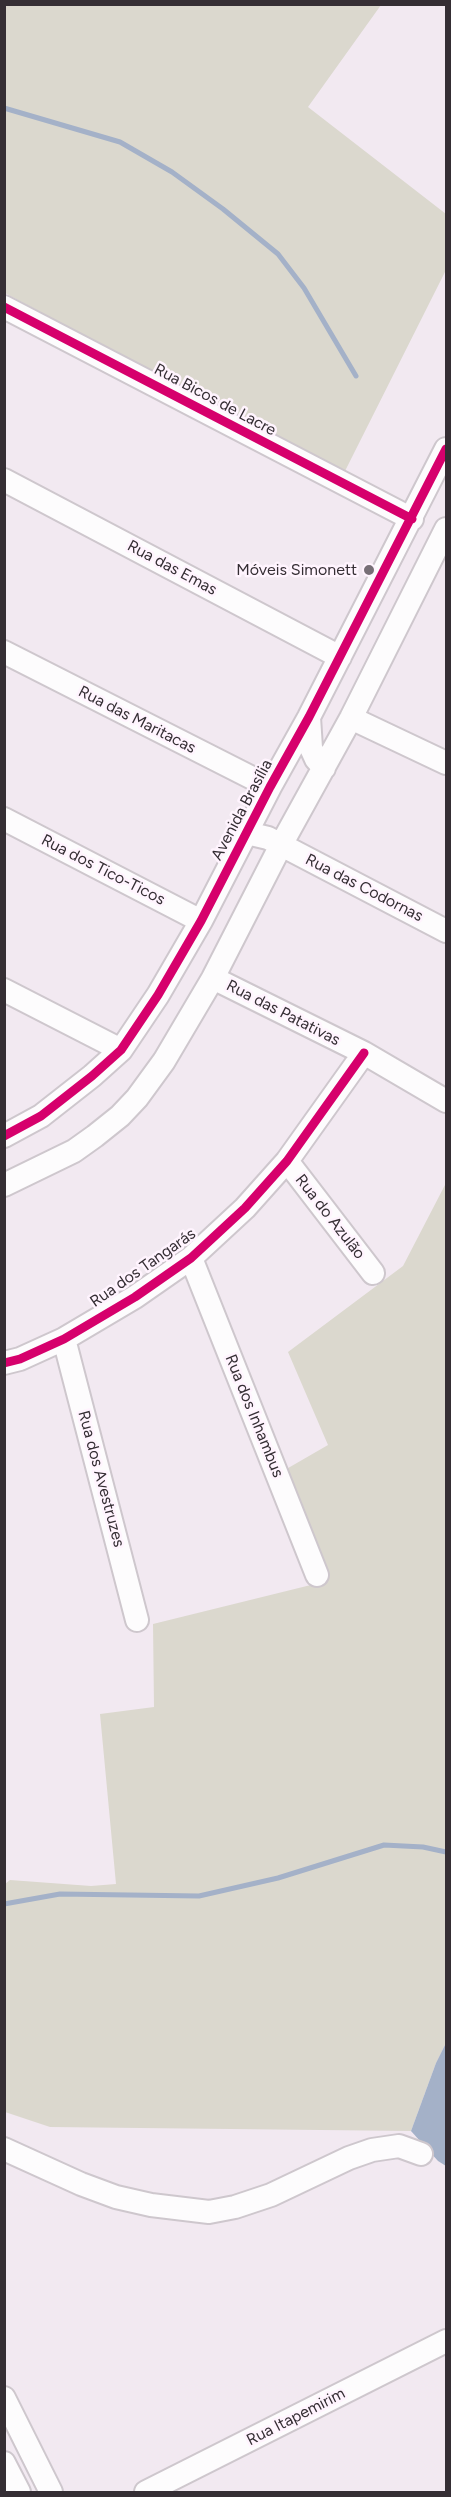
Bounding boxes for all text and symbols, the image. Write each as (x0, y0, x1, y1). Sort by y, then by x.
street label: Rua Bicos de Lacre (151, 360, 279, 440)
street label: Rua das Emas (124, 536, 220, 600)
place label: Móveis Simonett (236, 560, 357, 580)
marker: Móveis Simonett (362, 563, 376, 577)
street label: Rua das Maritacas (75, 682, 199, 758)
street label: Avenida Brasília (207, 756, 277, 864)
street label: Rua dos Tico-Ticos (38, 831, 168, 909)
street label: Rua das Codornas (302, 850, 426, 926)
street label: Rua das Patativas (223, 976, 343, 1050)
street label: Rua do Azulão (291, 1171, 369, 1263)
street label: Rua dos Tangarás (86, 1224, 200, 1312)
street label: Rua dos Inhambus (221, 1352, 287, 1480)
street label: Rua dos Avestruzes (74, 1409, 128, 1549)
street label: Rua Itapemirim (244, 2384, 348, 2450)

